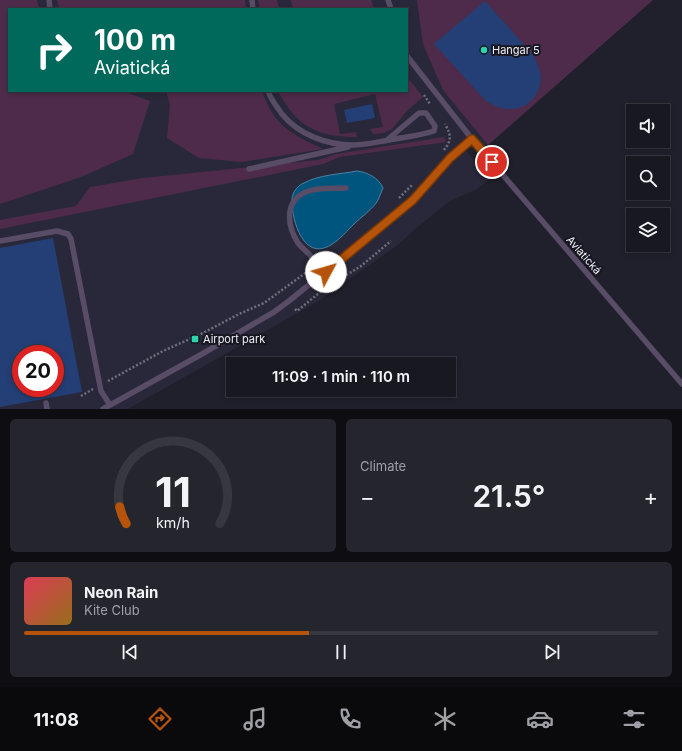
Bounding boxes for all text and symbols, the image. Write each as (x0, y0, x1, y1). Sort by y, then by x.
text: 100 m (94, 23, 176, 57)
icon: right (28, 24, 80, 76)
place label: Hangar 5 (492, 43, 540, 57)
marker: Hangar 5 (479, 45, 489, 55)
text: Aviatická (94, 57, 170, 78)
map controls (626, 104, 670, 252)
button: sound (626, 104, 670, 148)
pin (475, 145, 509, 179)
icon: arrive (481, 151, 503, 173)
button: search (626, 156, 670, 200)
button: layers (626, 208, 670, 252)
street label: Aviatická (563, 233, 605, 277)
position arrow (305, 251, 347, 293)
place label: Airport park (203, 332, 265, 346)
marker: Airport park (190, 334, 200, 344)
speed limit sign: 20 (12, 345, 64, 397)
text: 11:09 · 1 min · 110 m (272, 367, 410, 386)
text: Climate (360, 458, 406, 474)
text: 11 (155, 466, 191, 516)
text: 21.5° (472, 478, 546, 514)
text: − (360, 484, 375, 510)
text: + (643, 484, 658, 510)
text: km/h (156, 513, 190, 530)
text: Neon Rain (84, 583, 158, 602)
text: Kite Club (84, 602, 140, 618)
icon: previous (119, 641, 141, 663)
icon: pause (330, 641, 352, 663)
icon: next (541, 641, 563, 663)
icon: directions (146, 705, 174, 733)
icon: music (241, 705, 269, 733)
icon: phone (336, 705, 364, 733)
icon: climate (431, 705, 459, 733)
icon: car (526, 705, 554, 733)
icon: filters (620, 705, 648, 733)
text: 11:08 (33, 709, 79, 730)

